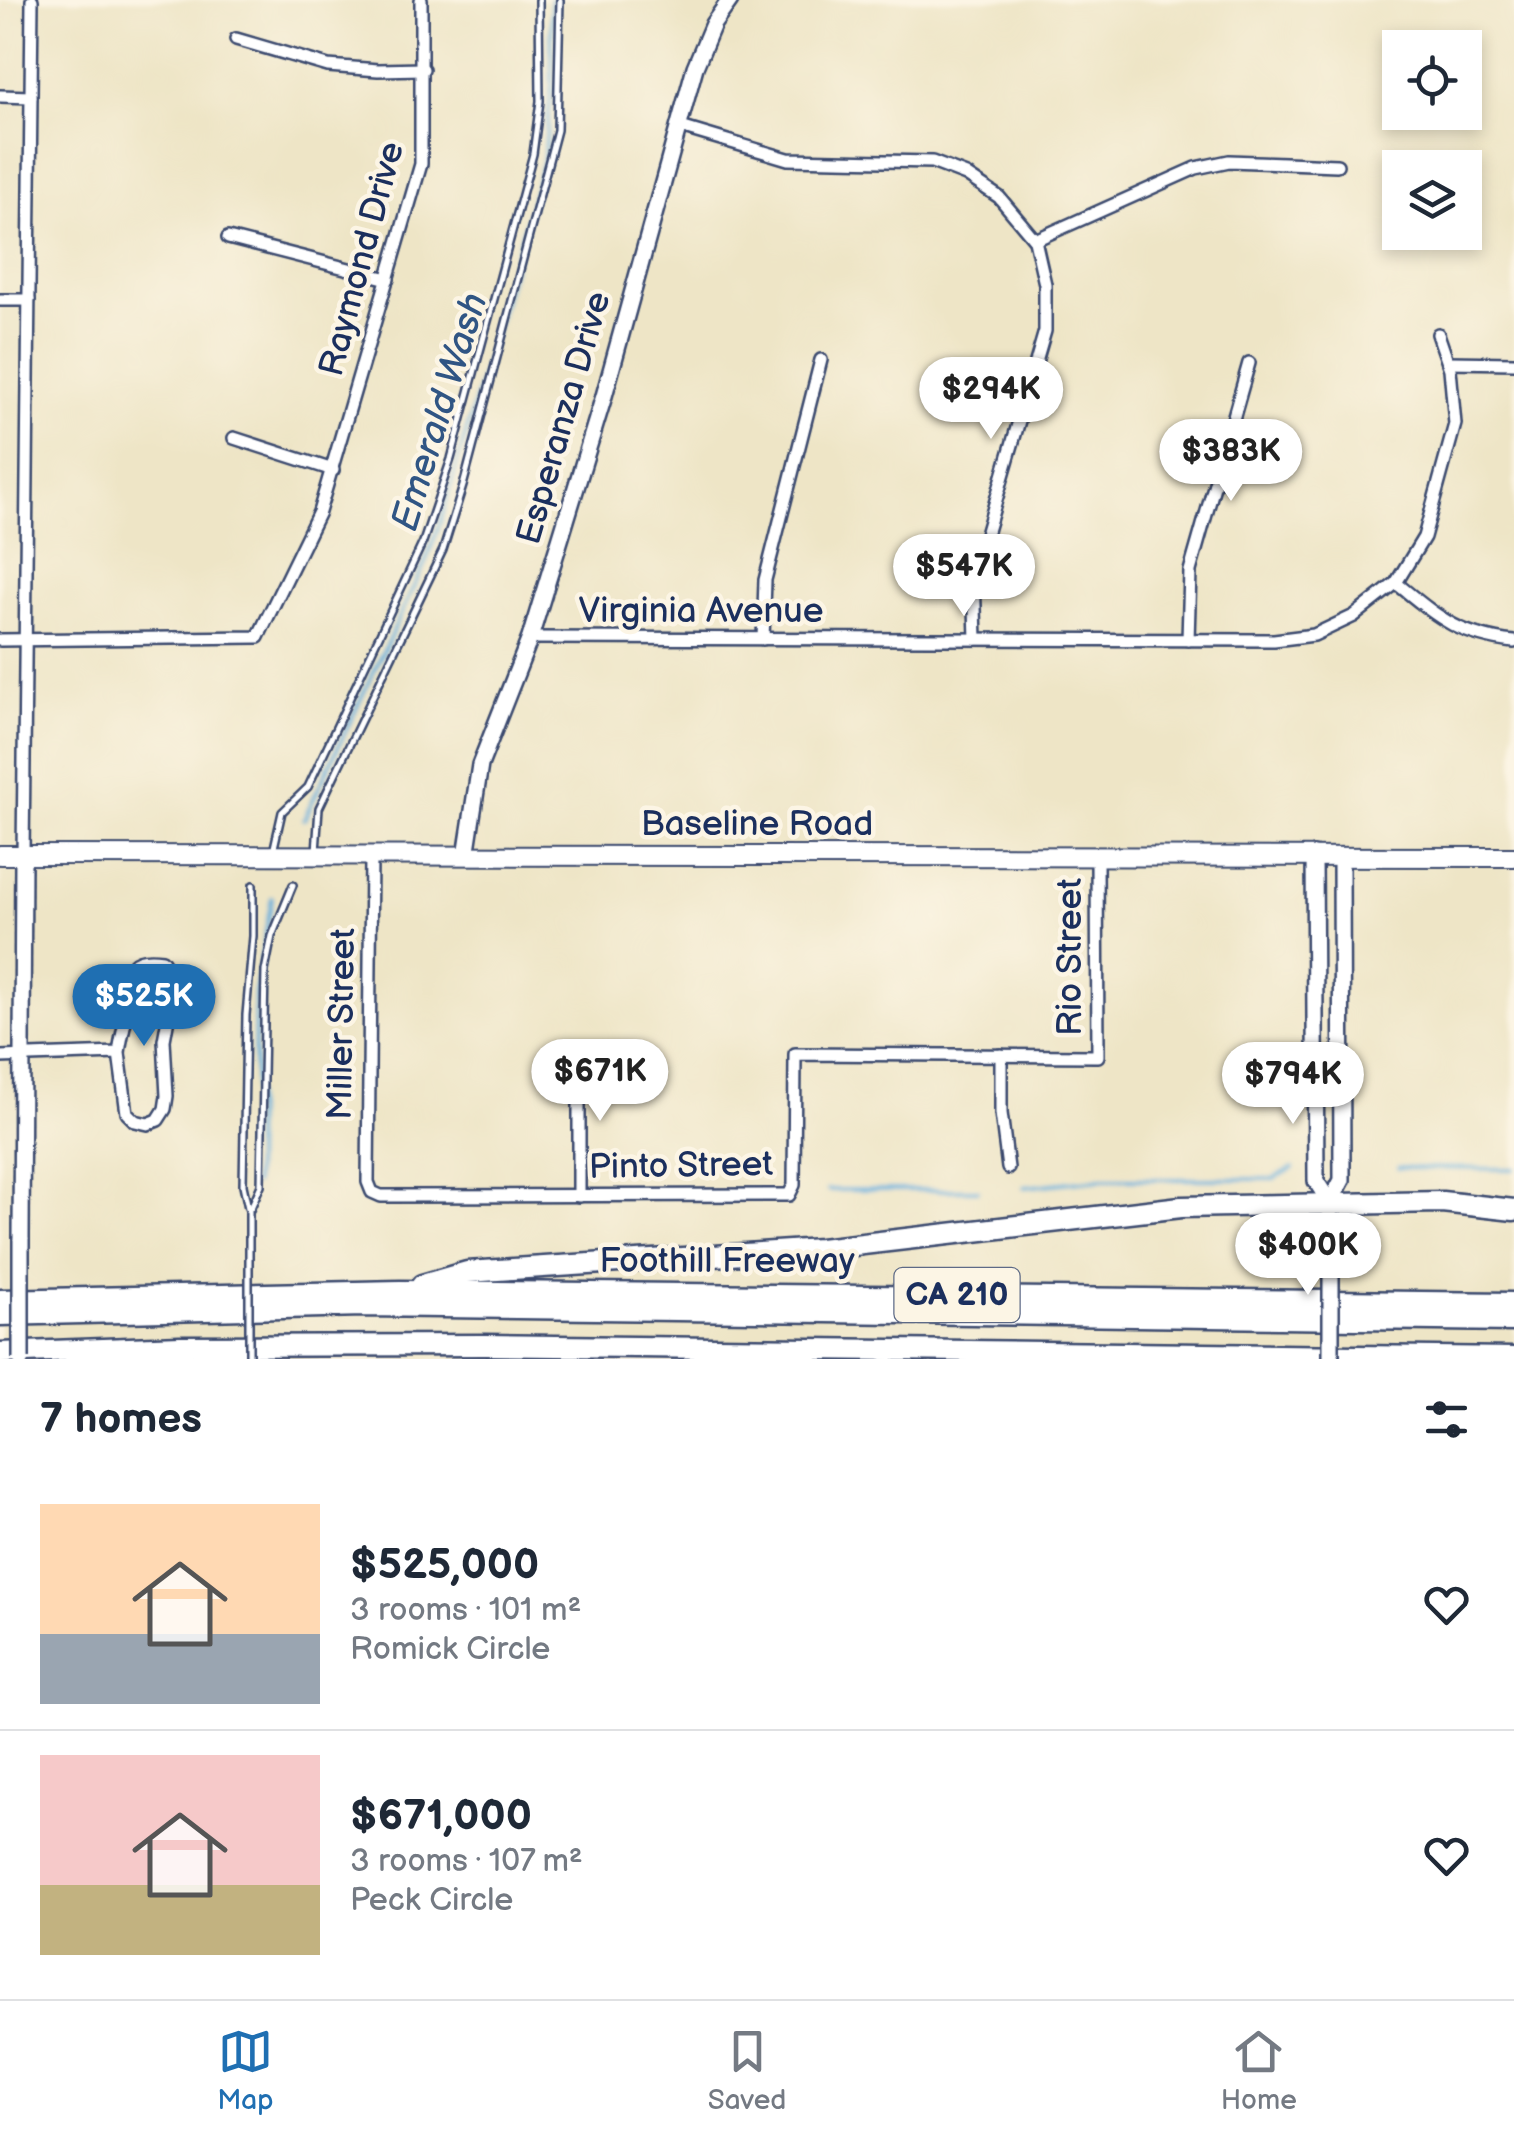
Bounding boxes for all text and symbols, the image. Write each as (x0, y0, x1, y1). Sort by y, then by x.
map controls (1382, 30, 1482, 250)
button: locate (1382, 30, 1482, 130)
street label: Raymond Drive (310, 137, 414, 381)
button: layers (1382, 150, 1482, 250)
street label: Esperanza Drive (507, 287, 621, 549)
water label: Emerald Wash (382, 288, 498, 536)
pin: $294K (921, 357, 1061, 442)
text: $294K (941, 370, 1041, 409)
pin: $383K (1161, 419, 1301, 504)
text: $383K (1181, 432, 1281, 471)
pin: $547K (894, 534, 1034, 619)
text: $547K (915, 547, 1013, 586)
street label: Virginia Avenue (579, 590, 823, 633)
street label: Baseline Road (641, 803, 873, 846)
street label: Rio Street (1049, 878, 1092, 1036)
street label: Miller Street (319, 927, 365, 1120)
pin: $525K (74, 964, 214, 1049)
text: $525K (95, 977, 193, 1016)
pin: $671K (530, 1039, 670, 1124)
pin: $794K (1223, 1042, 1363, 1127)
text: $671K (553, 1052, 647, 1091)
text: $794K (1244, 1055, 1342, 1094)
street label: Pinto Street (588, 1143, 774, 1189)
pin: $400K (1238, 1213, 1378, 1298)
text: $400K (1257, 1226, 1359, 1265)
street label: Foothill Freeway (599, 1240, 855, 1283)
road number: CA 210 (894, 1268, 1020, 1322)
icon: filters (1419, 1392, 1474, 1447)
text: 7 homes (40, 1394, 202, 1445)
text: $525,000 (350, 1540, 539, 1591)
icon: home (120, 1544, 240, 1664)
icon: heart (1419, 1577, 1474, 1632)
text: 3 rooms · 101 m² (350, 1591, 581, 1630)
text: Romick Circle (350, 1630, 550, 1669)
text: $671,000 (350, 1791, 532, 1842)
icon: home (120, 1795, 240, 1915)
icon: heart (1419, 1828, 1474, 1883)
text: 3 rooms · 107 m² (350, 1842, 583, 1881)
text: Peck Circle (350, 1881, 513, 1920)
tab: Map (217, 2024, 273, 2117)
tab: Saved (708, 2024, 786, 2117)
tab: Home (1221, 2024, 1297, 2117)

